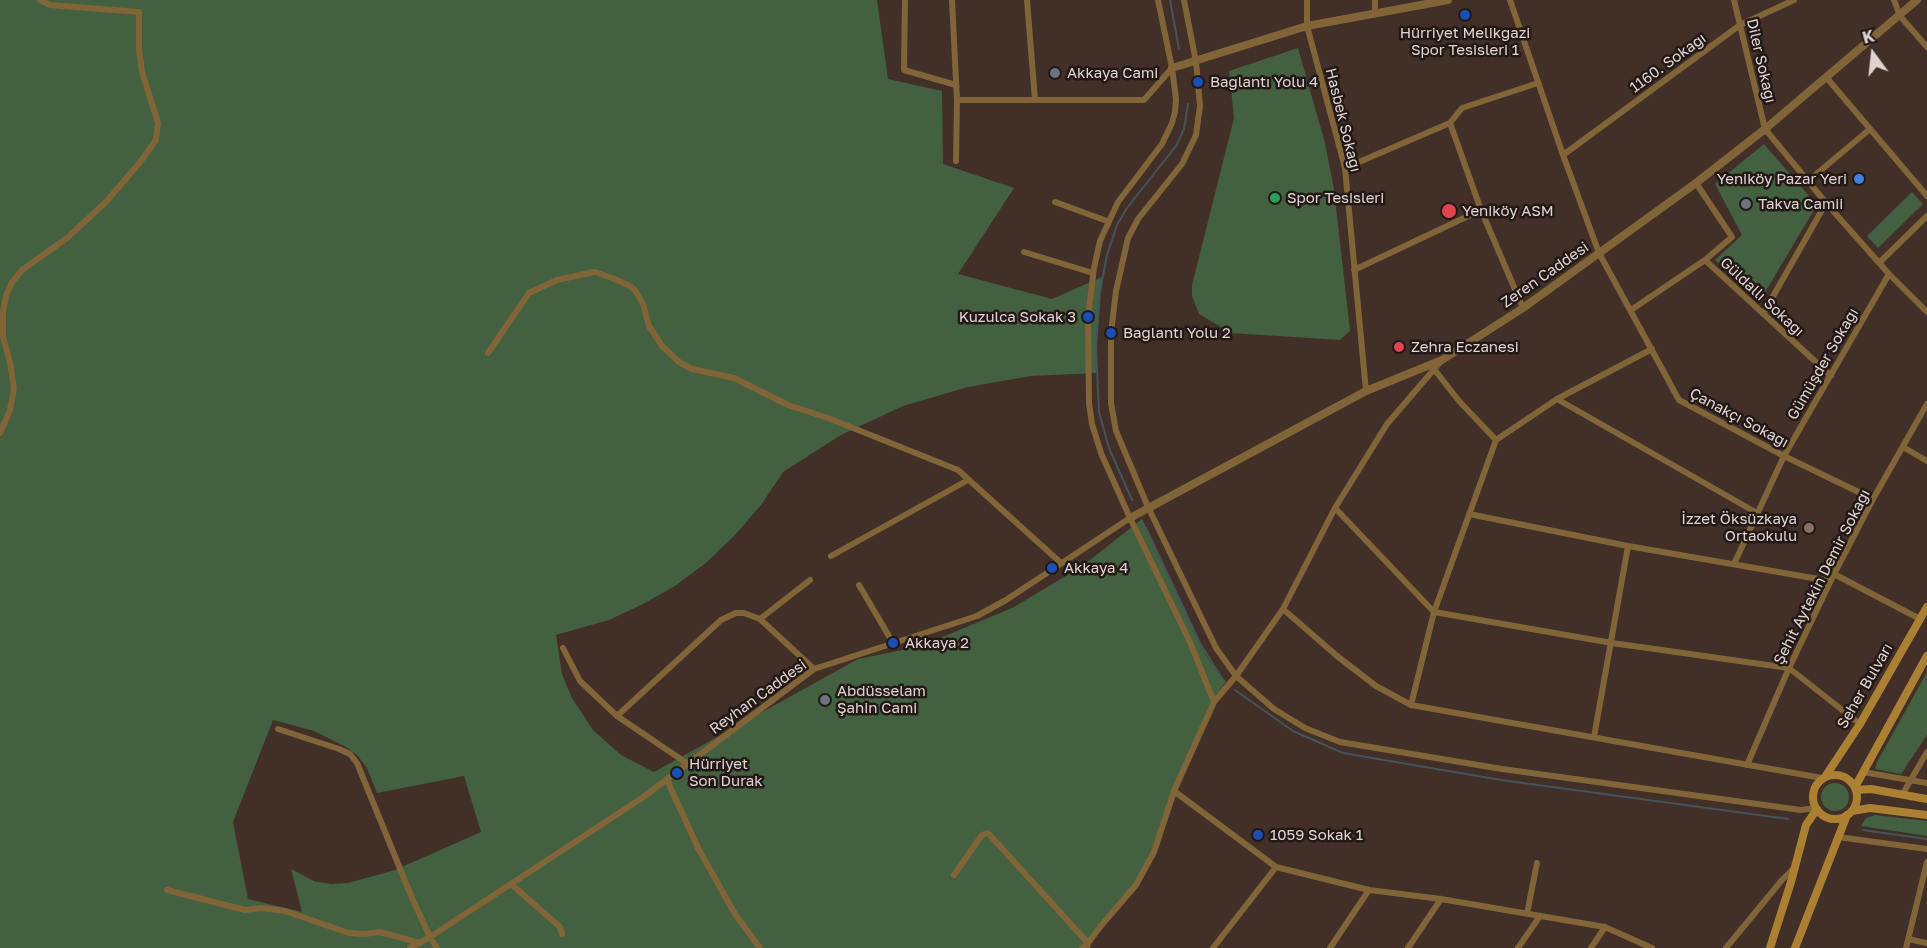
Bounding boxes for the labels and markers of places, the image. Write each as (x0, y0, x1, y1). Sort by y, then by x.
marker: Hürriyet Melikgazi Spor Tesisleri 1 (1458, 8, 1472, 22)
place label: Hürriyet Melikgazi Spor Tesisleri 1 (1400, 24, 1530, 59)
place label: Akkaya Cami (1067, 64, 1158, 82)
marker: Akkaya Cami (1048, 66, 1062, 80)
place label: Bağlantı Yolu 4 (1210, 73, 1318, 91)
marker: Bağlantı Yolu 4 (1191, 75, 1205, 89)
place label: Yeniköy Pazar Yeri (1717, 170, 1847, 188)
marker: Yeniköy Pazar Yeri (1852, 172, 1866, 186)
place label: Spor Tesisleri (1287, 189, 1384, 207)
marker: Spor Tesisleri (1268, 191, 1282, 205)
place label: Takva Camii (1758, 195, 1843, 213)
marker: Takva Camii (1739, 197, 1753, 211)
marker: Yeniköy ASM (1440, 202, 1458, 220)
place label: Yeniköy ASM (1462, 202, 1554, 220)
place label: Kuzulca Sokak 3 (959, 308, 1076, 326)
marker: Kuzulca Sokak 3 (1081, 310, 1095, 324)
place label: Bağlantı Yolu 2 (1123, 324, 1231, 342)
marker: Bağlantı Yolu 2 (1104, 326, 1118, 340)
place label: Zehra Eczanesi (1411, 338, 1519, 356)
marker: Zehra Eczanesi (1392, 340, 1406, 354)
place label: İzzet Öksüzkaya Ortaokulu (1681, 510, 1797, 545)
marker: İzzet Öksüzkaya Ortaokulu (1802, 521, 1816, 535)
place label: Akkaya 4 (1064, 559, 1128, 577)
marker: Akkaya 4 (1045, 561, 1059, 575)
place label: Akkaya 2 (905, 634, 969, 652)
marker: Akkaya 2 (886, 636, 900, 650)
place label: Abdüsselam Şahin Cami (837, 682, 926, 717)
marker: Abdüsselam Şahin Cami (818, 693, 832, 707)
place label: Hürriyet Son Durak (689, 755, 763, 790)
marker: Hürriyet Son Durak (670, 766, 684, 780)
place label: 1059 Sokak 1 (1270, 826, 1363, 844)
marker: 1059 Sokak 1 (1251, 828, 1265, 842)

